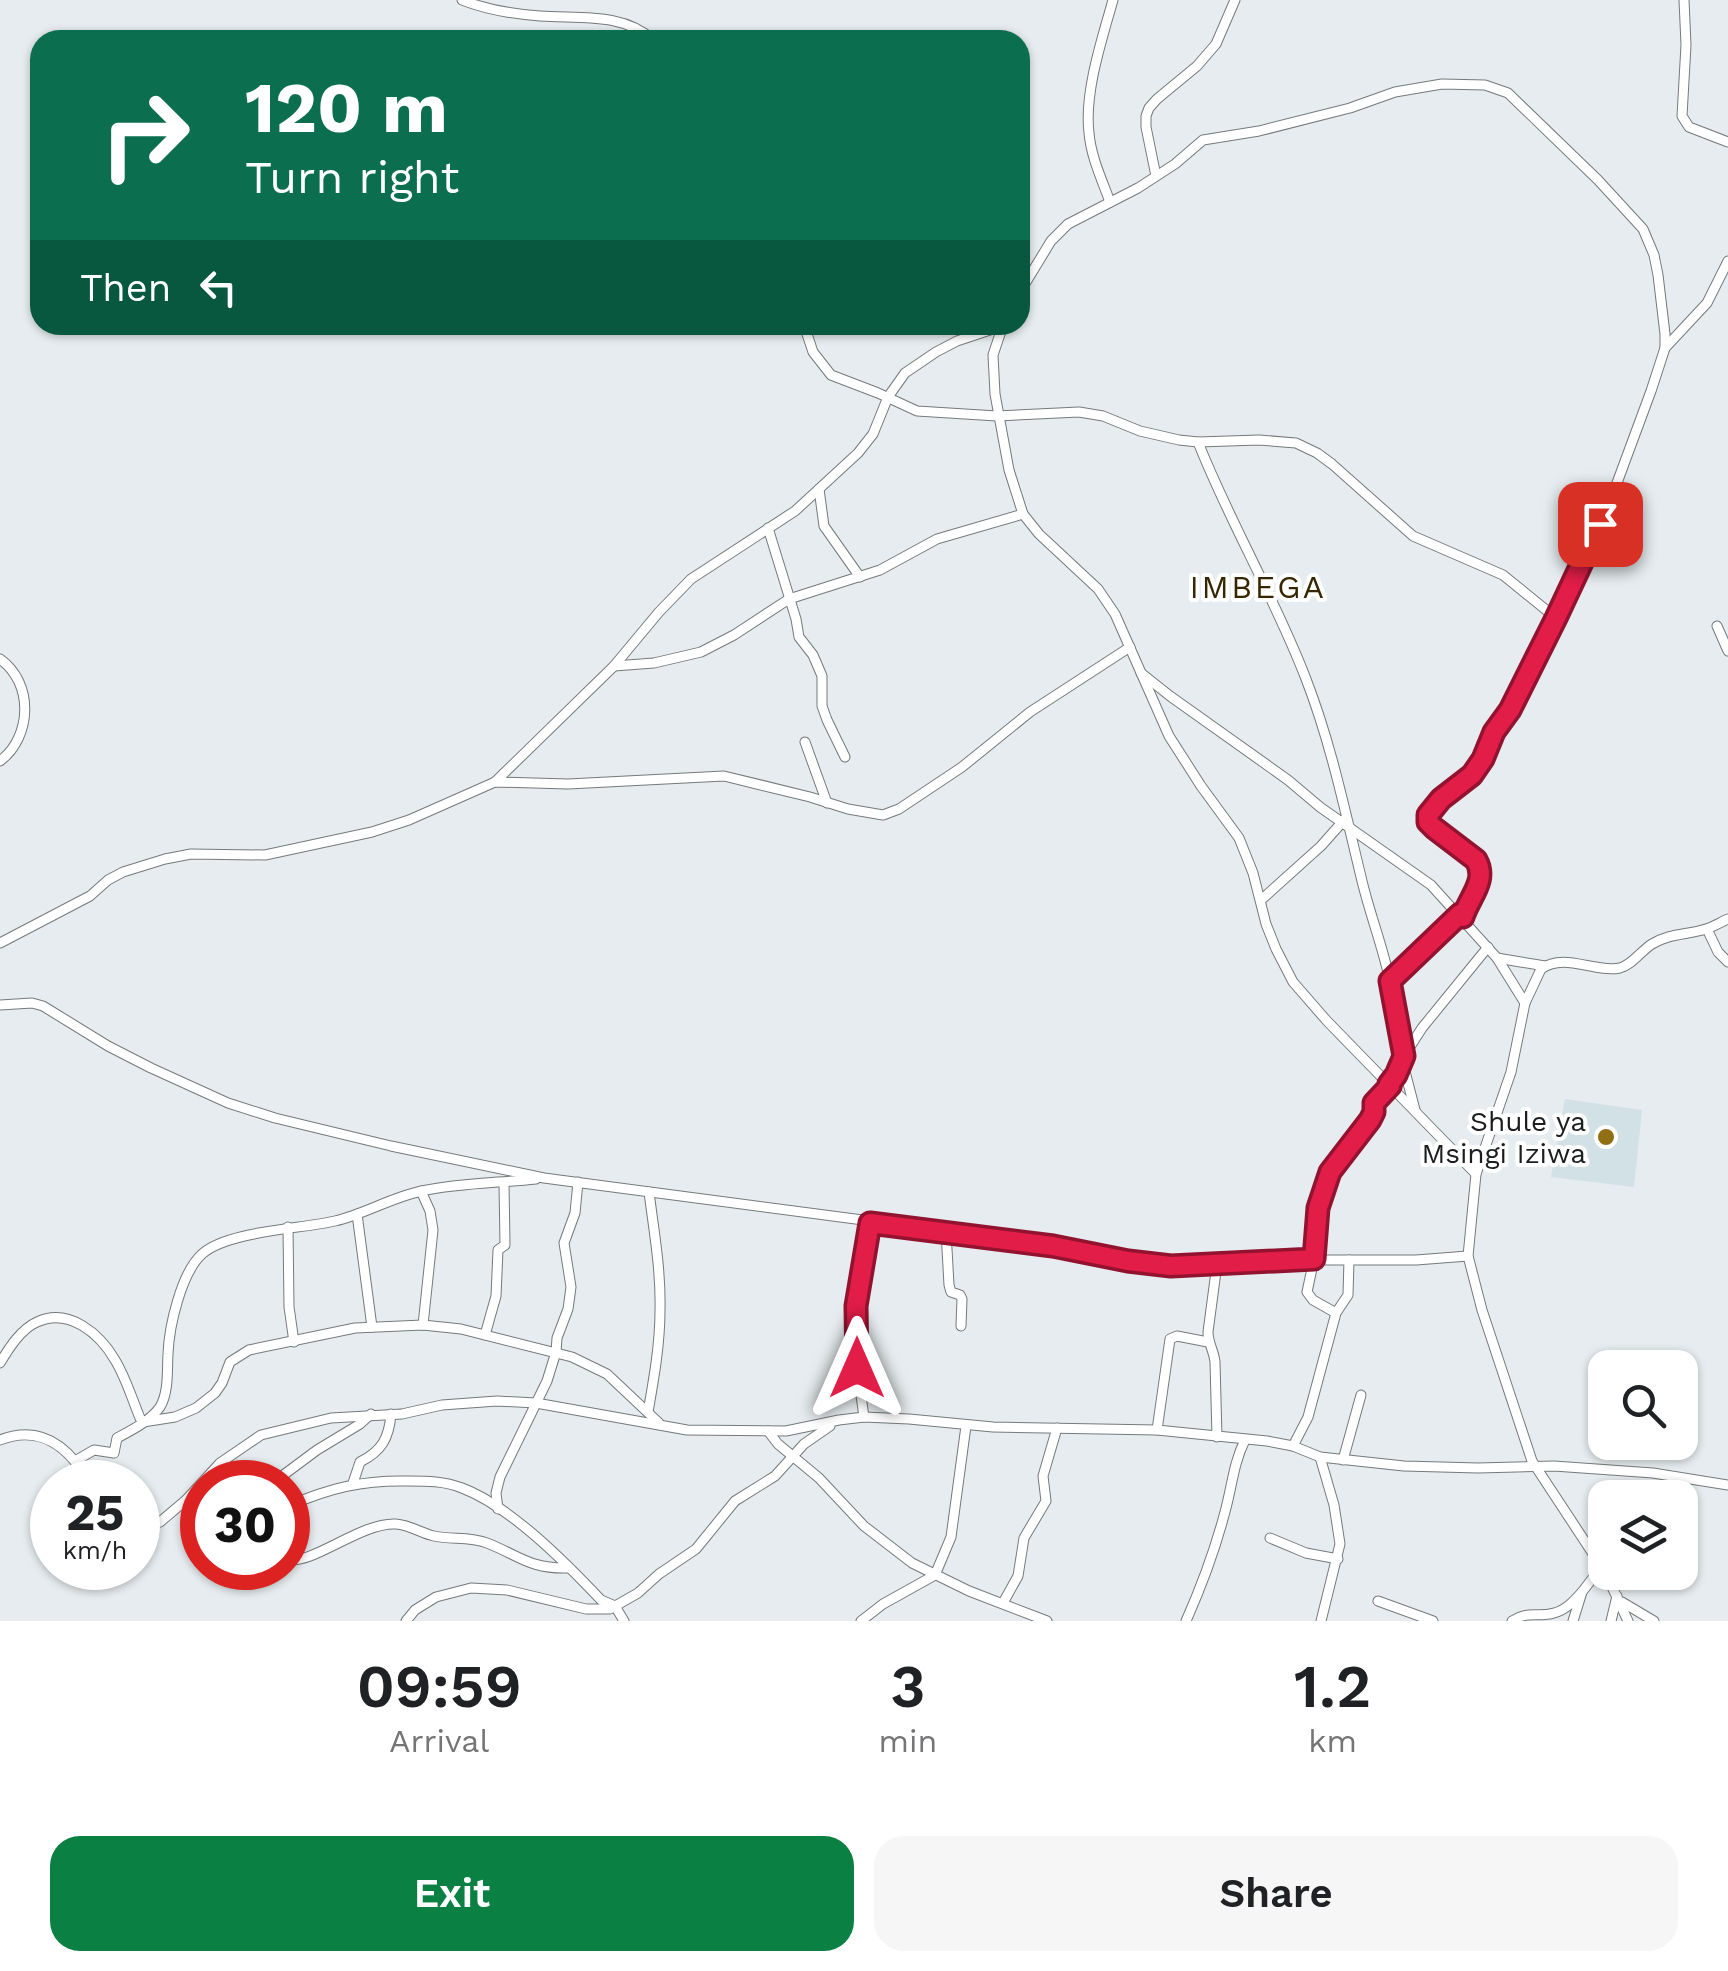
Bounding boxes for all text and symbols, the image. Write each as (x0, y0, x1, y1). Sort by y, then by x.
text: 120 m (245, 67, 448, 149)
icon: right (80, 70, 210, 200)
text: Turn right (245, 151, 459, 204)
icon: left (191, 260, 246, 315)
text: Then (80, 266, 171, 310)
pin (1558, 482, 1643, 567)
icon: arrive (1573, 497, 1628, 552)
district label: IMBEGA (1190, 568, 1326, 606)
place label: Shule ya Msingi Iziwa (1421, 1105, 1586, 1170)
marker: Shule ya Msingi Iziwa (1595, 1126, 1617, 1148)
position arrow (805, 1316, 909, 1420)
map controls (1588, 1350, 1698, 1590)
button: search (1588, 1350, 1698, 1460)
speed limit sign: 30 (180, 1460, 310, 1590)
button: layers (1588, 1480, 1698, 1590)
text: 25 (66, 1483, 124, 1542)
text: km/h (63, 1536, 127, 1565)
text: 09:59 (357, 1651, 522, 1722)
text: 3 (890, 1651, 926, 1722)
text: 1.2 (1294, 1651, 1371, 1722)
text: Arrival (389, 1722, 489, 1760)
text: min (879, 1722, 937, 1760)
text: km (1308, 1722, 1357, 1760)
button: Exit (50, 1836, 854, 1951)
button: Share (874, 1836, 1678, 1951)

